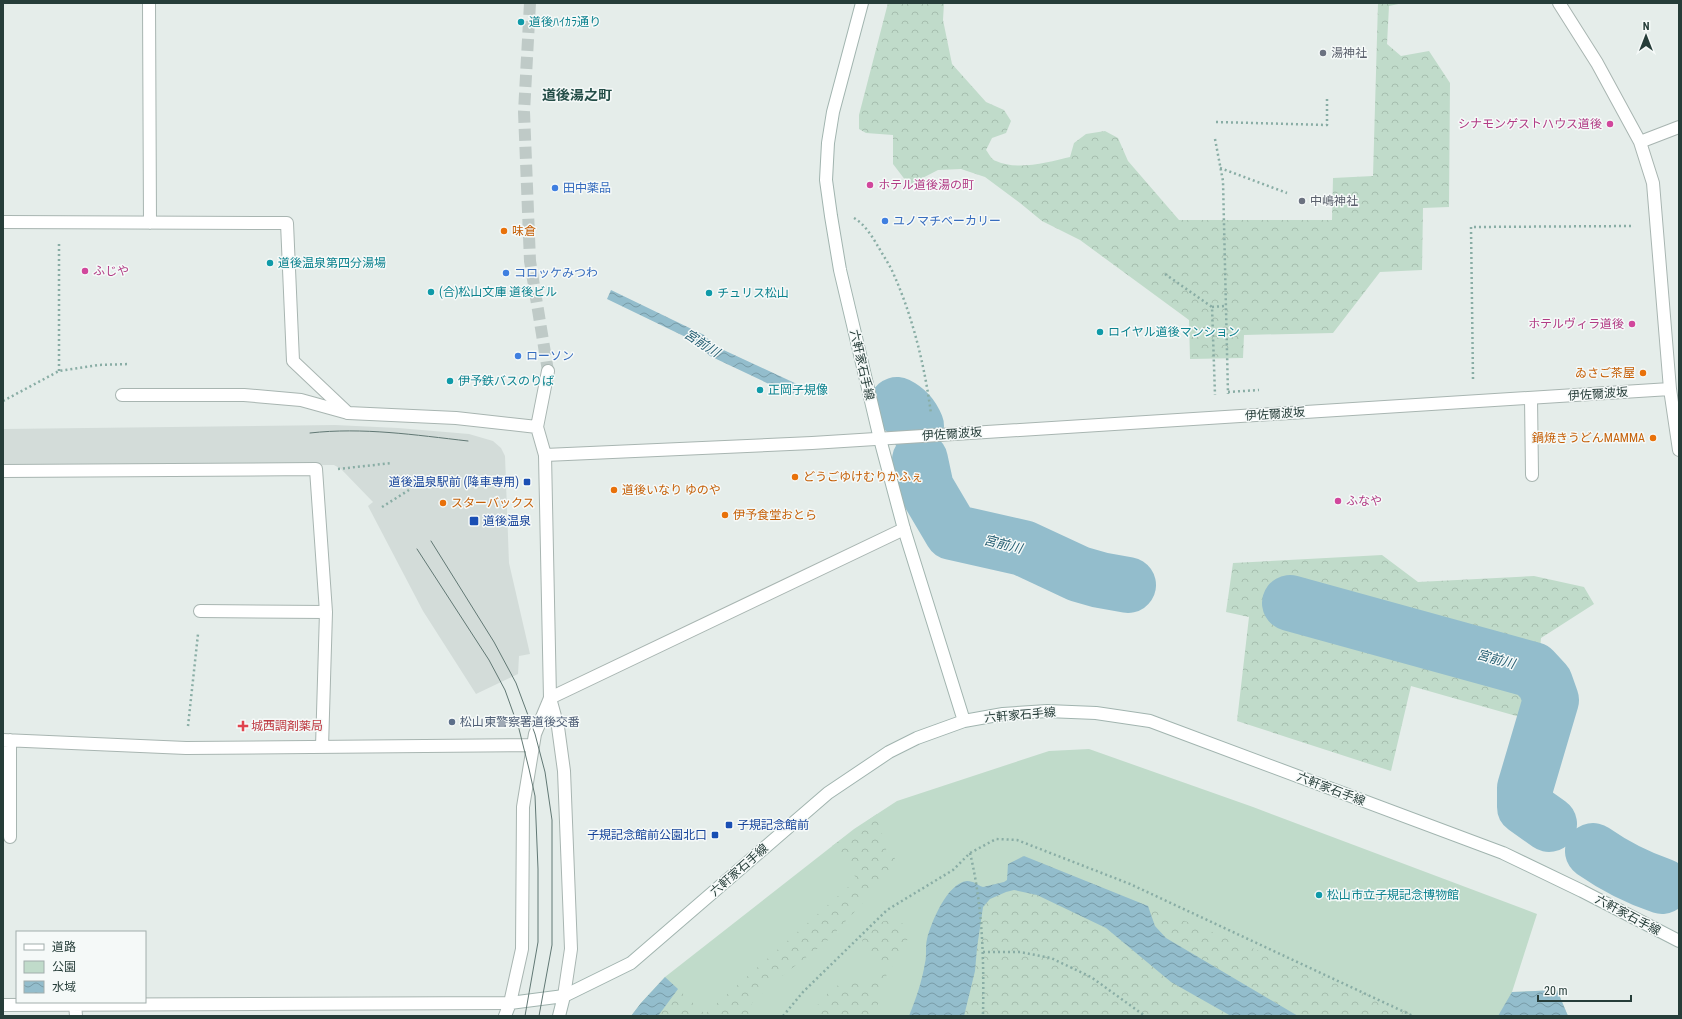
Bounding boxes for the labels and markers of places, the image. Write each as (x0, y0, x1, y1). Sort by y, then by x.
place label: 道後ﾊｲｶﾗ通り (529, 15, 601, 29)
marker: 道後ﾊｲｶﾗ通り (516, 17, 526, 27)
place label: 湯神社 (1331, 46, 1367, 60)
marker: 湯神社 (1318, 48, 1328, 58)
place label: シナモンゲストハウス道後 (1458, 117, 1602, 131)
marker: シナモンゲストハウス道後 (1605, 119, 1615, 129)
place label: ホテル道後湯の町 (878, 178, 974, 192)
marker: ホテル道後湯の町 (865, 180, 875, 190)
place label: 田中薬品 (563, 181, 611, 195)
marker: 田中薬品 (550, 183, 560, 193)
place label: 中嶋神社 (1310, 194, 1358, 208)
marker: 中嶋神社 (1297, 196, 1307, 206)
place label: ユノマチベーカリー (893, 214, 1001, 228)
marker: ユノマチベーカリー (880, 216, 890, 226)
place label: 味倉 (512, 224, 536, 238)
marker: 味倉 (499, 226, 509, 236)
place label: 道後温泉第四分湯場 (278, 256, 386, 270)
marker: 道後温泉第四分湯場 (265, 258, 275, 268)
place label: ふじや (93, 264, 129, 278)
marker: ふじや (80, 266, 90, 276)
place label: コロッケみつわ (514, 266, 598, 280)
marker: コロッケみつわ (501, 268, 511, 278)
place label: (合)松山文庫 道後ビル (439, 285, 557, 299)
place label: チュリス松山 (717, 286, 789, 300)
marker: (合)松山文庫 道後ビル (426, 287, 436, 297)
marker: チュリス松山 (704, 288, 714, 298)
place label: ホテルヴィラ道後 (1528, 317, 1624, 331)
marker: ホテルヴィラ道後 (1627, 319, 1637, 329)
place label: ロイヤル道後マンション (1108, 325, 1240, 339)
marker: ロイヤル道後マンション (1095, 327, 1105, 337)
place label: ローソン (526, 349, 574, 363)
marker: ローソン (513, 351, 523, 361)
place label: ゐさご茶屋 (1575, 366, 1635, 380)
marker: ゐさご茶屋 (1638, 368, 1648, 378)
place label: 伊予鉄バスのりば (458, 374, 554, 388)
marker: 伊予鉄バスのりば (445, 376, 455, 386)
place label: 正岡子規像 (768, 383, 828, 397)
marker: 正岡子規像 (755, 385, 765, 395)
place label: 鍋焼きうどんMAMMA (1532, 431, 1645, 445)
marker: 鍋焼きうどんMAMMA (1648, 433, 1658, 443)
place label: どうごゆけむりかふぇ (803, 470, 923, 484)
marker: どうごゆけむりかふぇ (790, 472, 800, 482)
place label: 道後温泉駅前 (降車専用) (389, 475, 519, 489)
marker: 道後温泉駅前 (降車専用) (522, 477, 532, 487)
place label: 道後いなり ゆのや (622, 483, 721, 497)
marker: 道後いなり ゆのや (609, 485, 619, 495)
place label: ふなや (1346, 494, 1382, 508)
place label: スターバックス (451, 496, 535, 510)
marker: ふなや (1333, 496, 1343, 506)
marker: スターバックス (438, 498, 448, 508)
place label: 伊予食堂おとら (733, 508, 817, 522)
marker: 伊予食堂おとら (720, 510, 730, 520)
place label: 道後温泉 (483, 514, 531, 528)
marker: 道後温泉 (468, 515, 480, 527)
place label: 松山東警察署道後交番 (460, 715, 580, 729)
marker: 松山東警察署道後交番 (447, 717, 457, 727)
place label: 城西調剤薬局 (251, 719, 323, 733)
marker: 城西調剤薬局 (238, 721, 248, 731)
place label: 子規記念館前 (737, 818, 809, 832)
marker: 子規記念館前 (724, 820, 734, 830)
place label: 子規記念館前公園北口 (587, 828, 707, 842)
marker: 子規記念館前公園北口 (710, 830, 720, 840)
place label: 松山市立子規記念博物館 (1327, 888, 1459, 902)
marker: 松山市立子規記念博物館 (1314, 890, 1324, 900)

